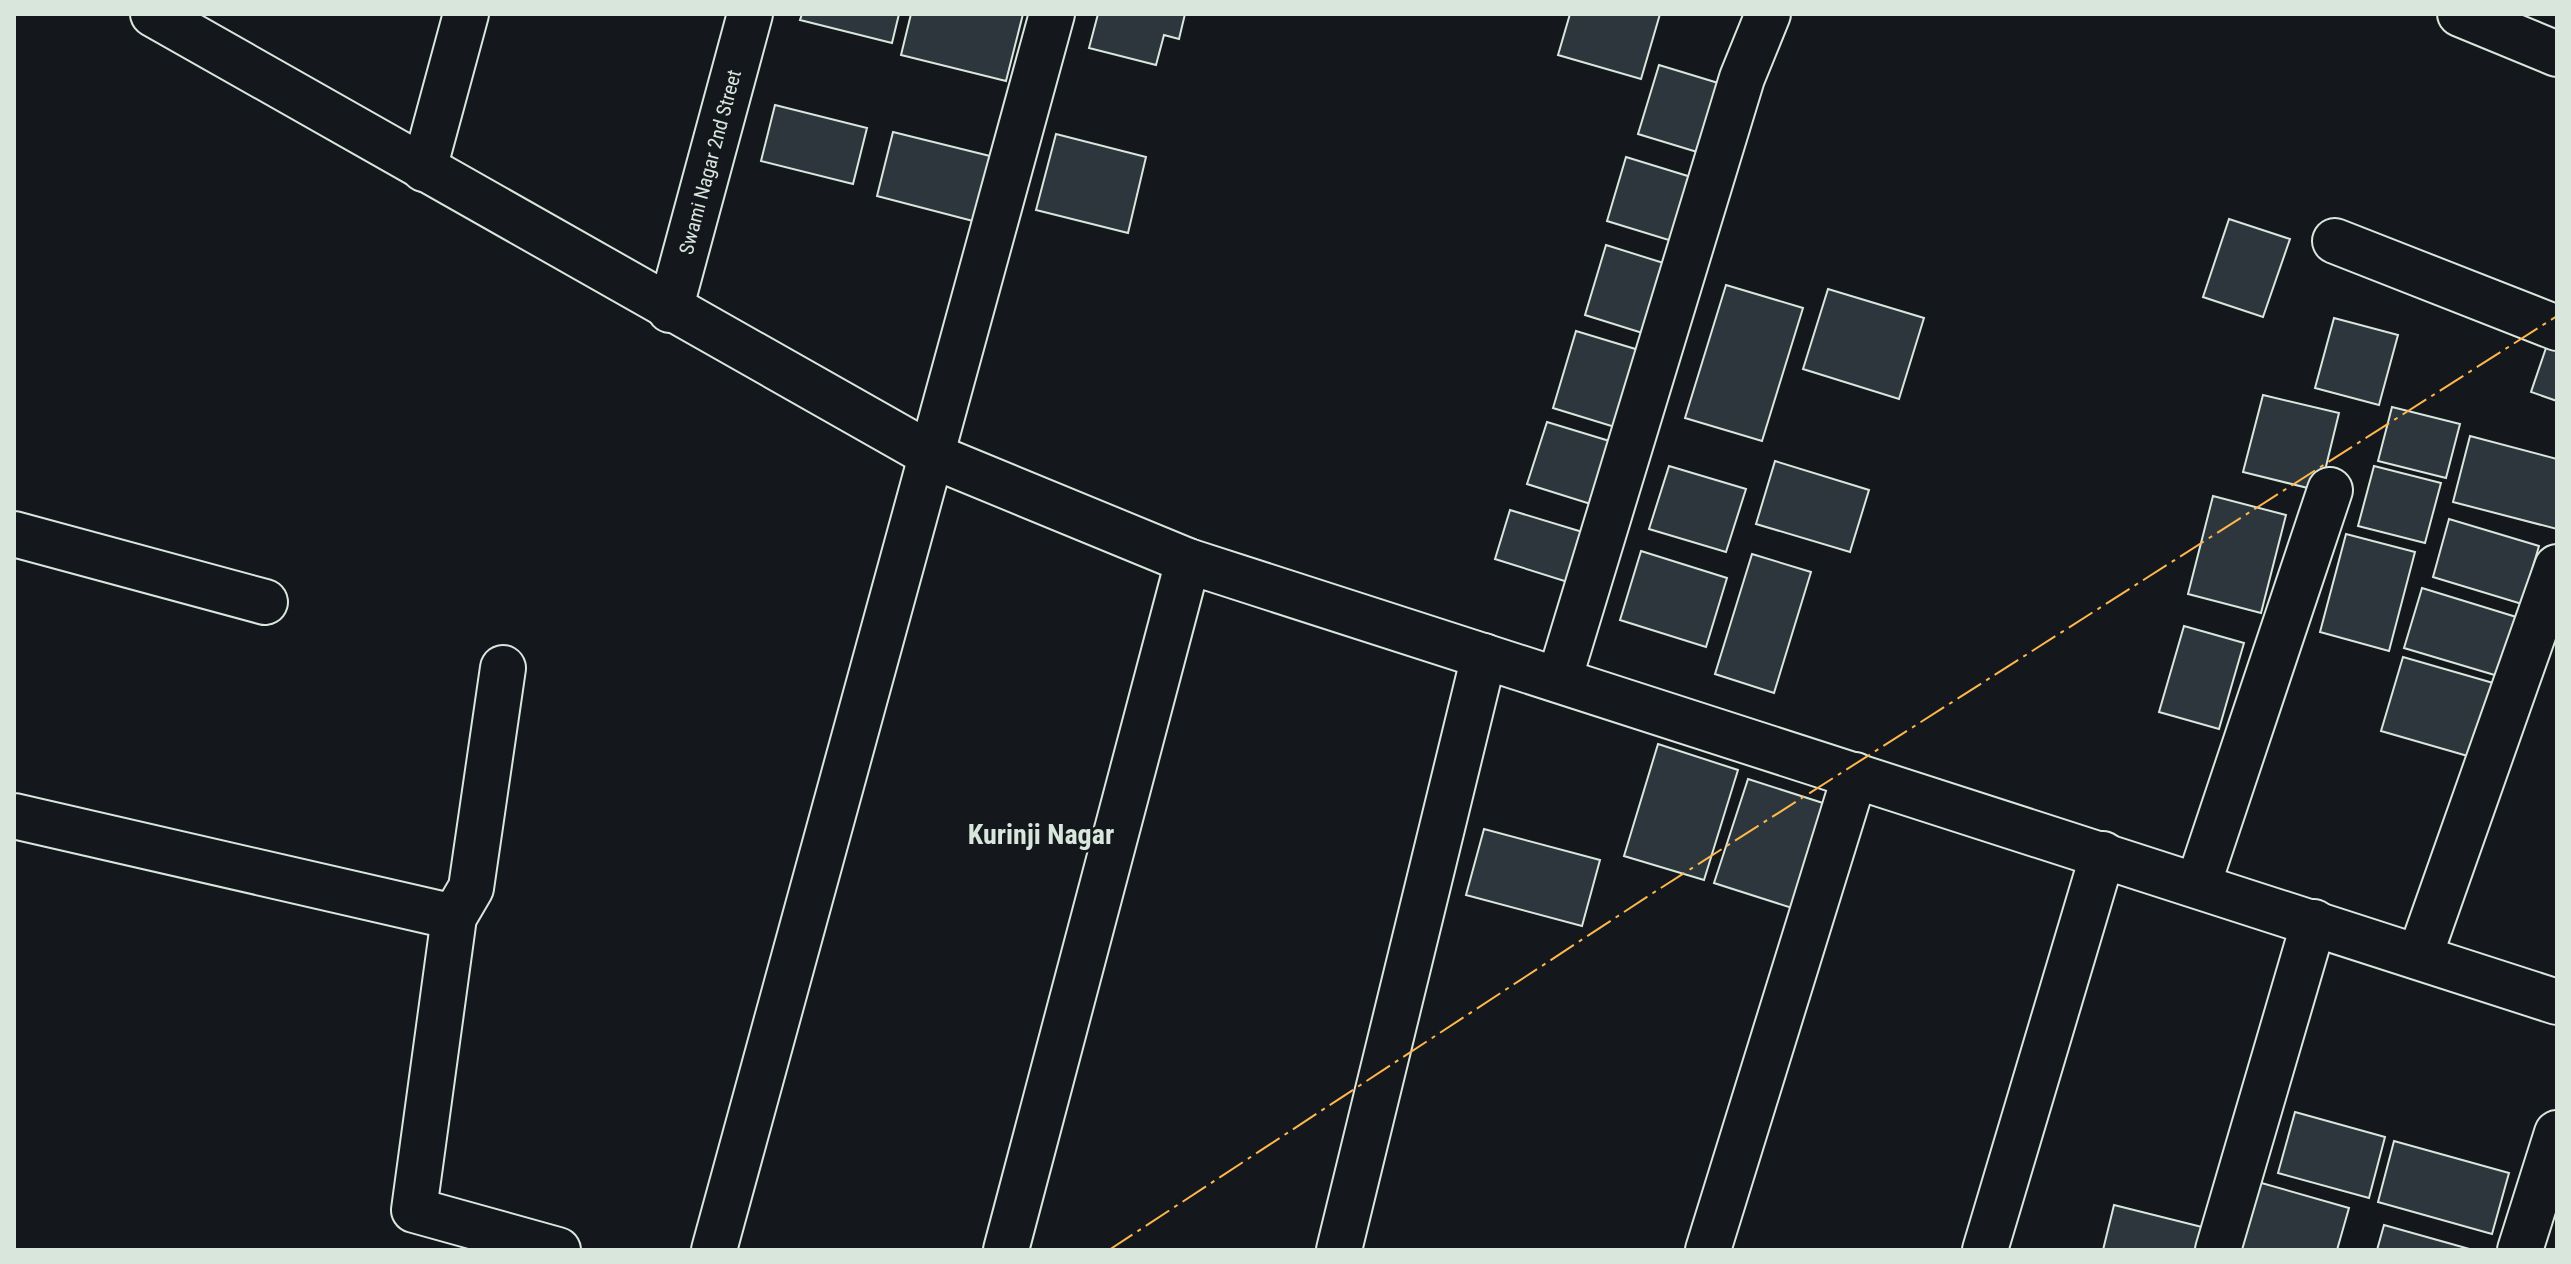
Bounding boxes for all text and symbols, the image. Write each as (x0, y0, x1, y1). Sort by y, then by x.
street label: Swami Nagar 2nd Street (674, 67, 746, 257)
district label: Kurinji Nagar (968, 818, 1114, 851)

